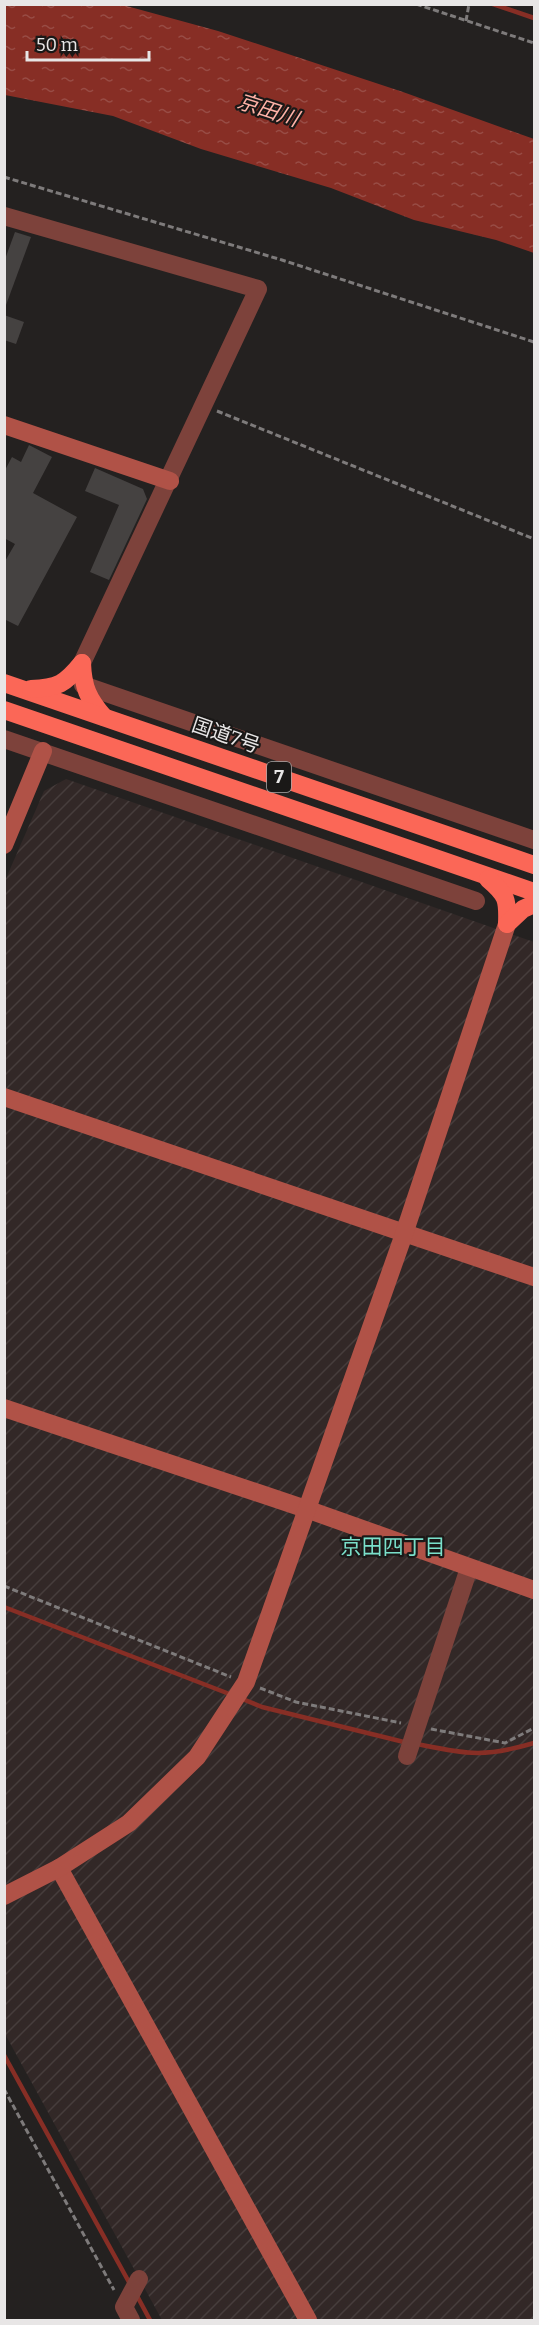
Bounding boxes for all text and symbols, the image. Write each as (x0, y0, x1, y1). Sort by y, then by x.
scale bar (27, 24, 148, 62)
text: 50 m (36, 34, 78, 56)
water label: 京田川 (234, 88, 304, 133)
street label: 国道7号 (189, 712, 263, 758)
road number: 7 (267, 762, 291, 792)
district label: 京田四丁目 (341, 1534, 446, 1560)

